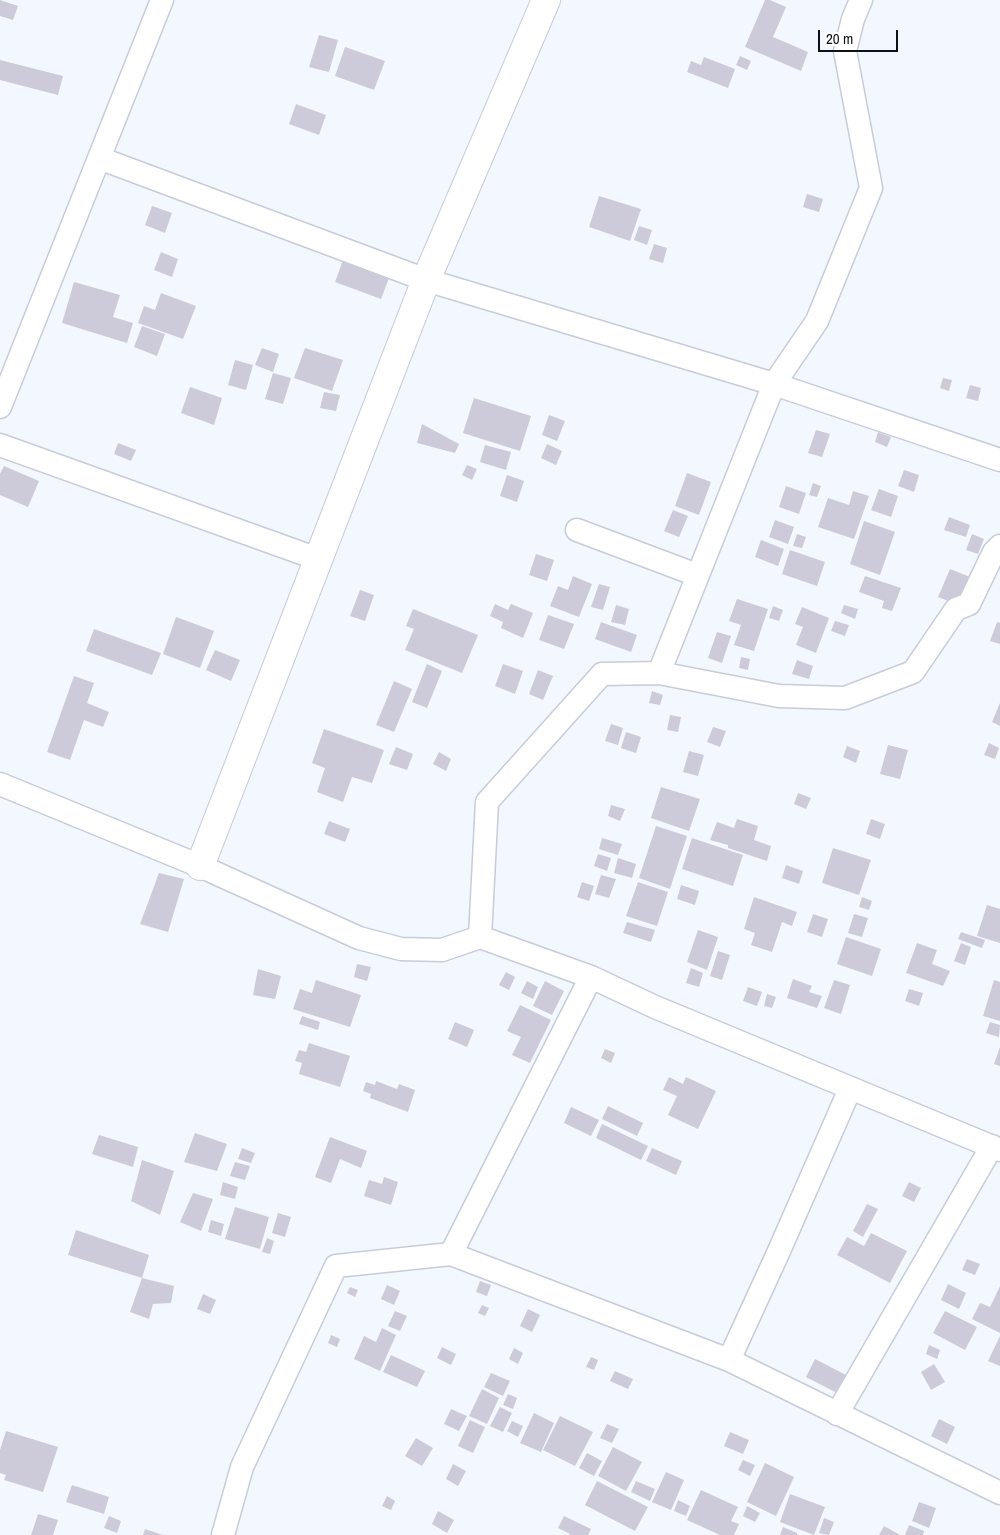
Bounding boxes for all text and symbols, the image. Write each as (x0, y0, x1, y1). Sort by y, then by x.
scale bar (820, 20, 900, 52)
text: 20 m (826, 28, 853, 49)

